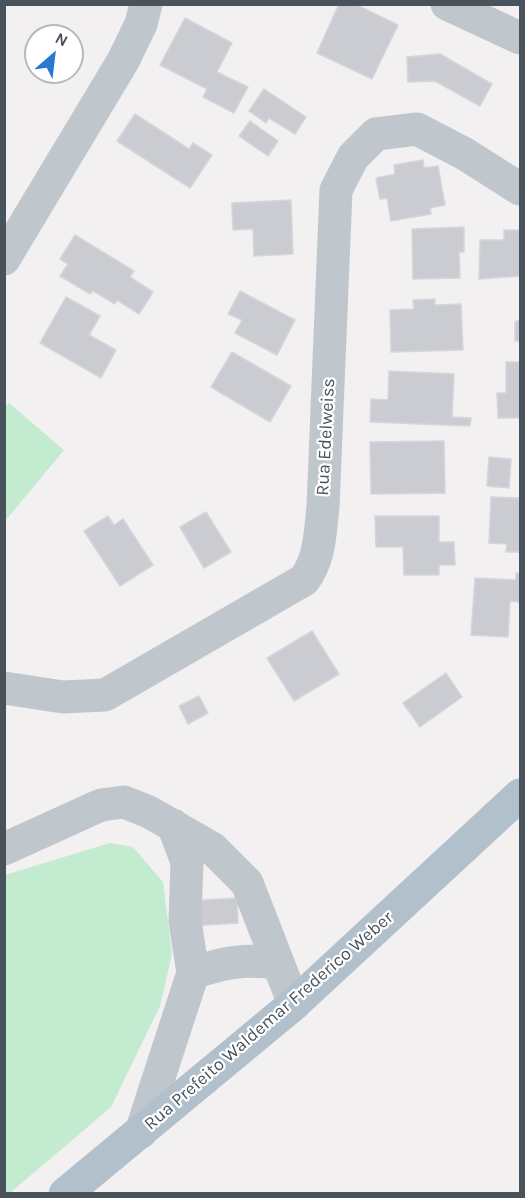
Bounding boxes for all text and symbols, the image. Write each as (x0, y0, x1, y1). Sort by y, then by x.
north arrow (24, 24, 84, 84)
text: N (52, 28, 71, 51)
street label: Rua Edelweiss (312, 378, 340, 496)
street label: Rua Prefeito Waldemar Frederico Weber (140, 907, 398, 1135)

